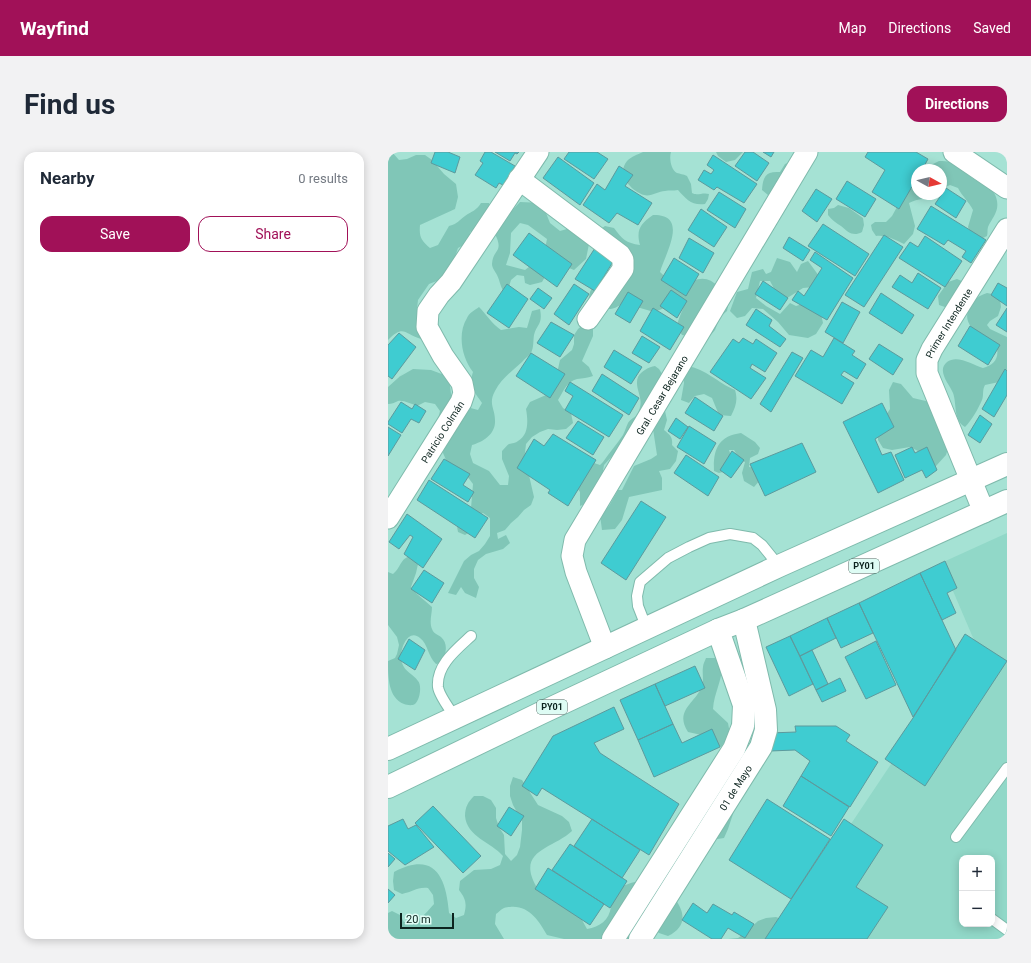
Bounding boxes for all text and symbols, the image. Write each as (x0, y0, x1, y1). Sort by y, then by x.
text: Wayfind (20, 17, 89, 40)
text: Map (839, 20, 866, 36)
text: Directions (888, 20, 951, 36)
text: Saved (973, 20, 1011, 36)
button: Directions (907, 86, 1007, 122)
text: Find us (24, 88, 115, 121)
north arrow (911, 164, 947, 200)
text: Nearby (40, 168, 95, 188)
text: 0 results (298, 171, 348, 186)
button: Save (40, 216, 190, 252)
button: Share (198, 216, 348, 252)
street label: Primer Intendente (923, 286, 974, 360)
street label: Gral. Cesar Bejarano (634, 353, 690, 437)
street label: Patricio Colmán (419, 399, 466, 465)
road number: PY01 (849, 559, 879, 573)
road number: PY01 (537, 700, 567, 714)
street label: 01 de Mayo (717, 763, 754, 812)
map controls (959, 855, 995, 927)
button: + (959, 855, 995, 891)
button: − (959, 891, 995, 927)
scale bar (400, 911, 454, 930)
text: 20 m (406, 913, 431, 926)

